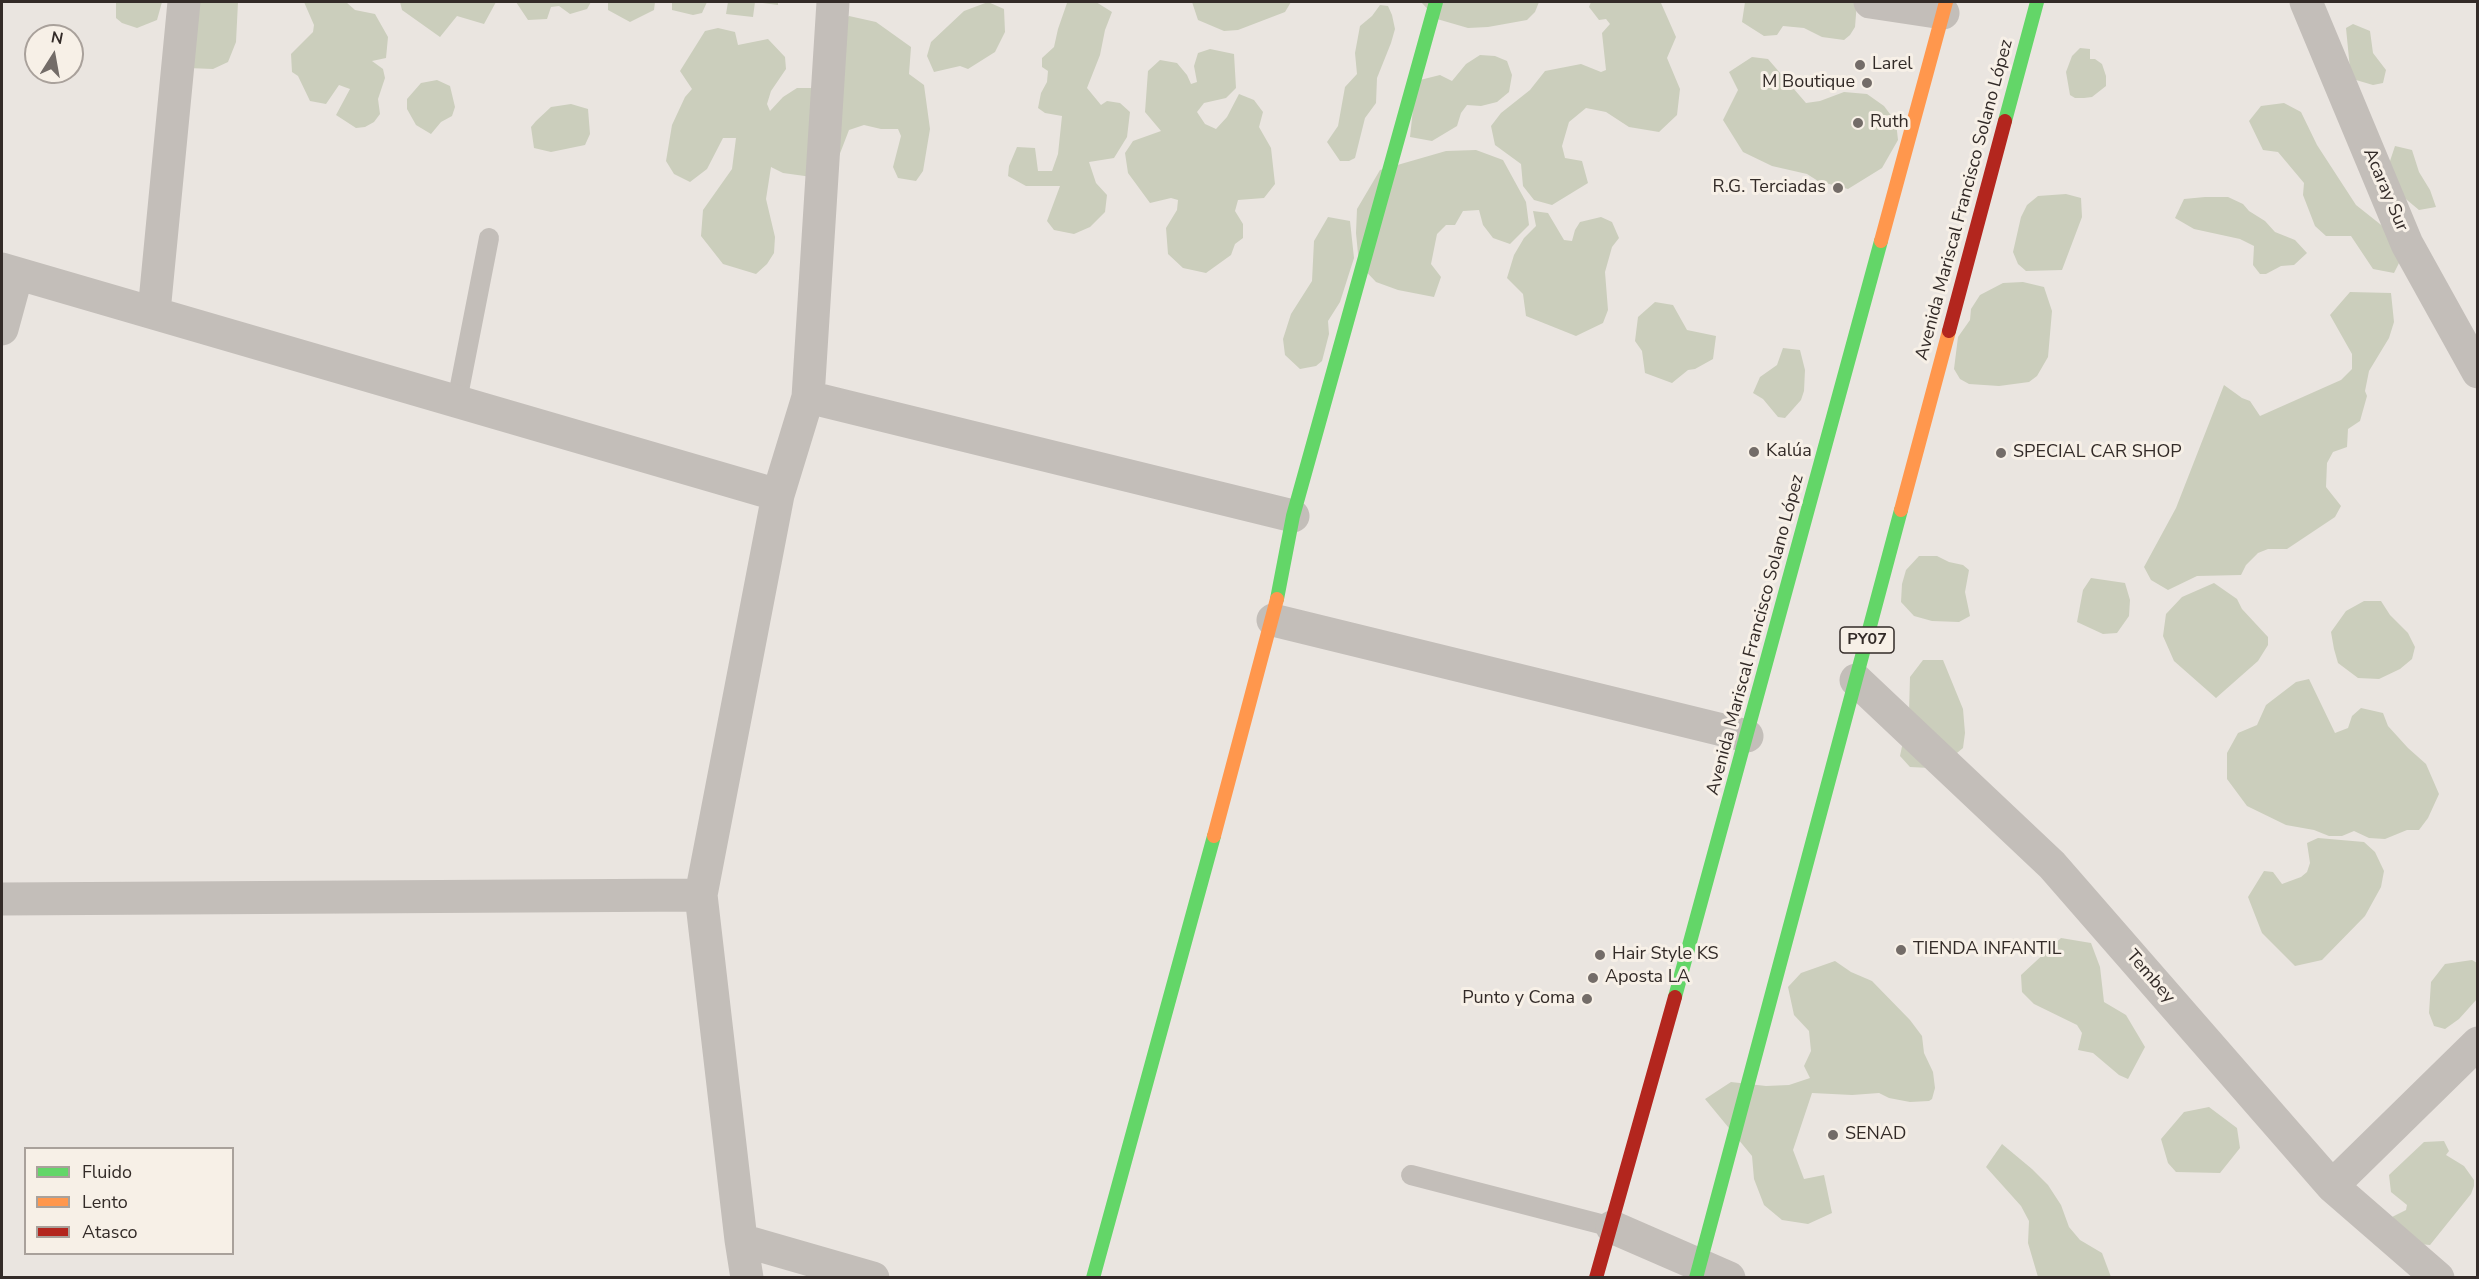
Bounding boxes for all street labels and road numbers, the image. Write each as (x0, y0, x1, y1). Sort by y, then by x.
street label: Avenida Mariscal Francisco Solano López (1912, 37, 2018, 363)
street label: Acaray Sur (2358, 145, 2412, 235)
street label: Avenida Mariscal Francisco Solano López (1703, 472, 1809, 798)
road number: PY07 (1840, 627, 1894, 653)
street label: Tembey (2121, 946, 2179, 1008)

